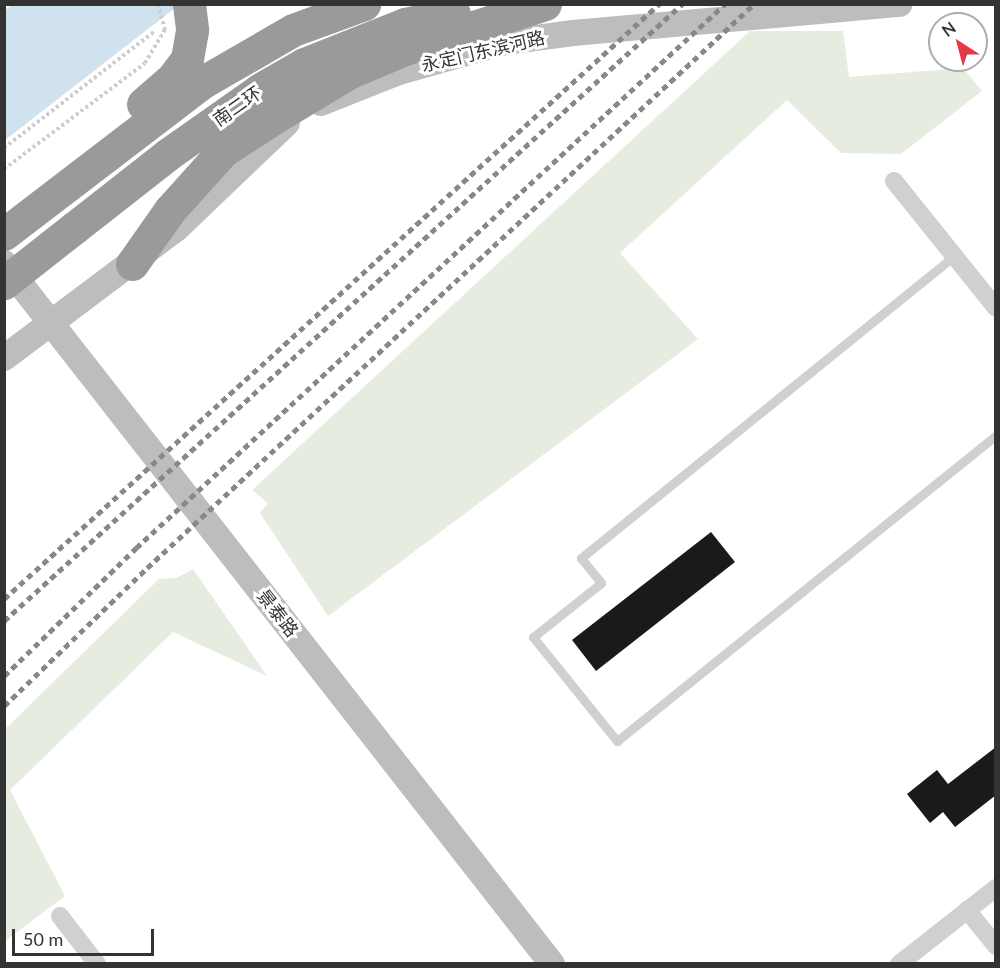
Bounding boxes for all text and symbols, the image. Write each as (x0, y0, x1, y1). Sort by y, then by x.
north arrow (928, 12, 988, 72)
text: N (938, 17, 959, 40)
street label: 永定门东滨河路 (419, 26, 547, 76)
street label: 南二环 (209, 82, 265, 130)
street label: 景泰路 (253, 585, 303, 641)
scale bar (15, 917, 158, 955)
text: 50 m (23, 928, 63, 950)

